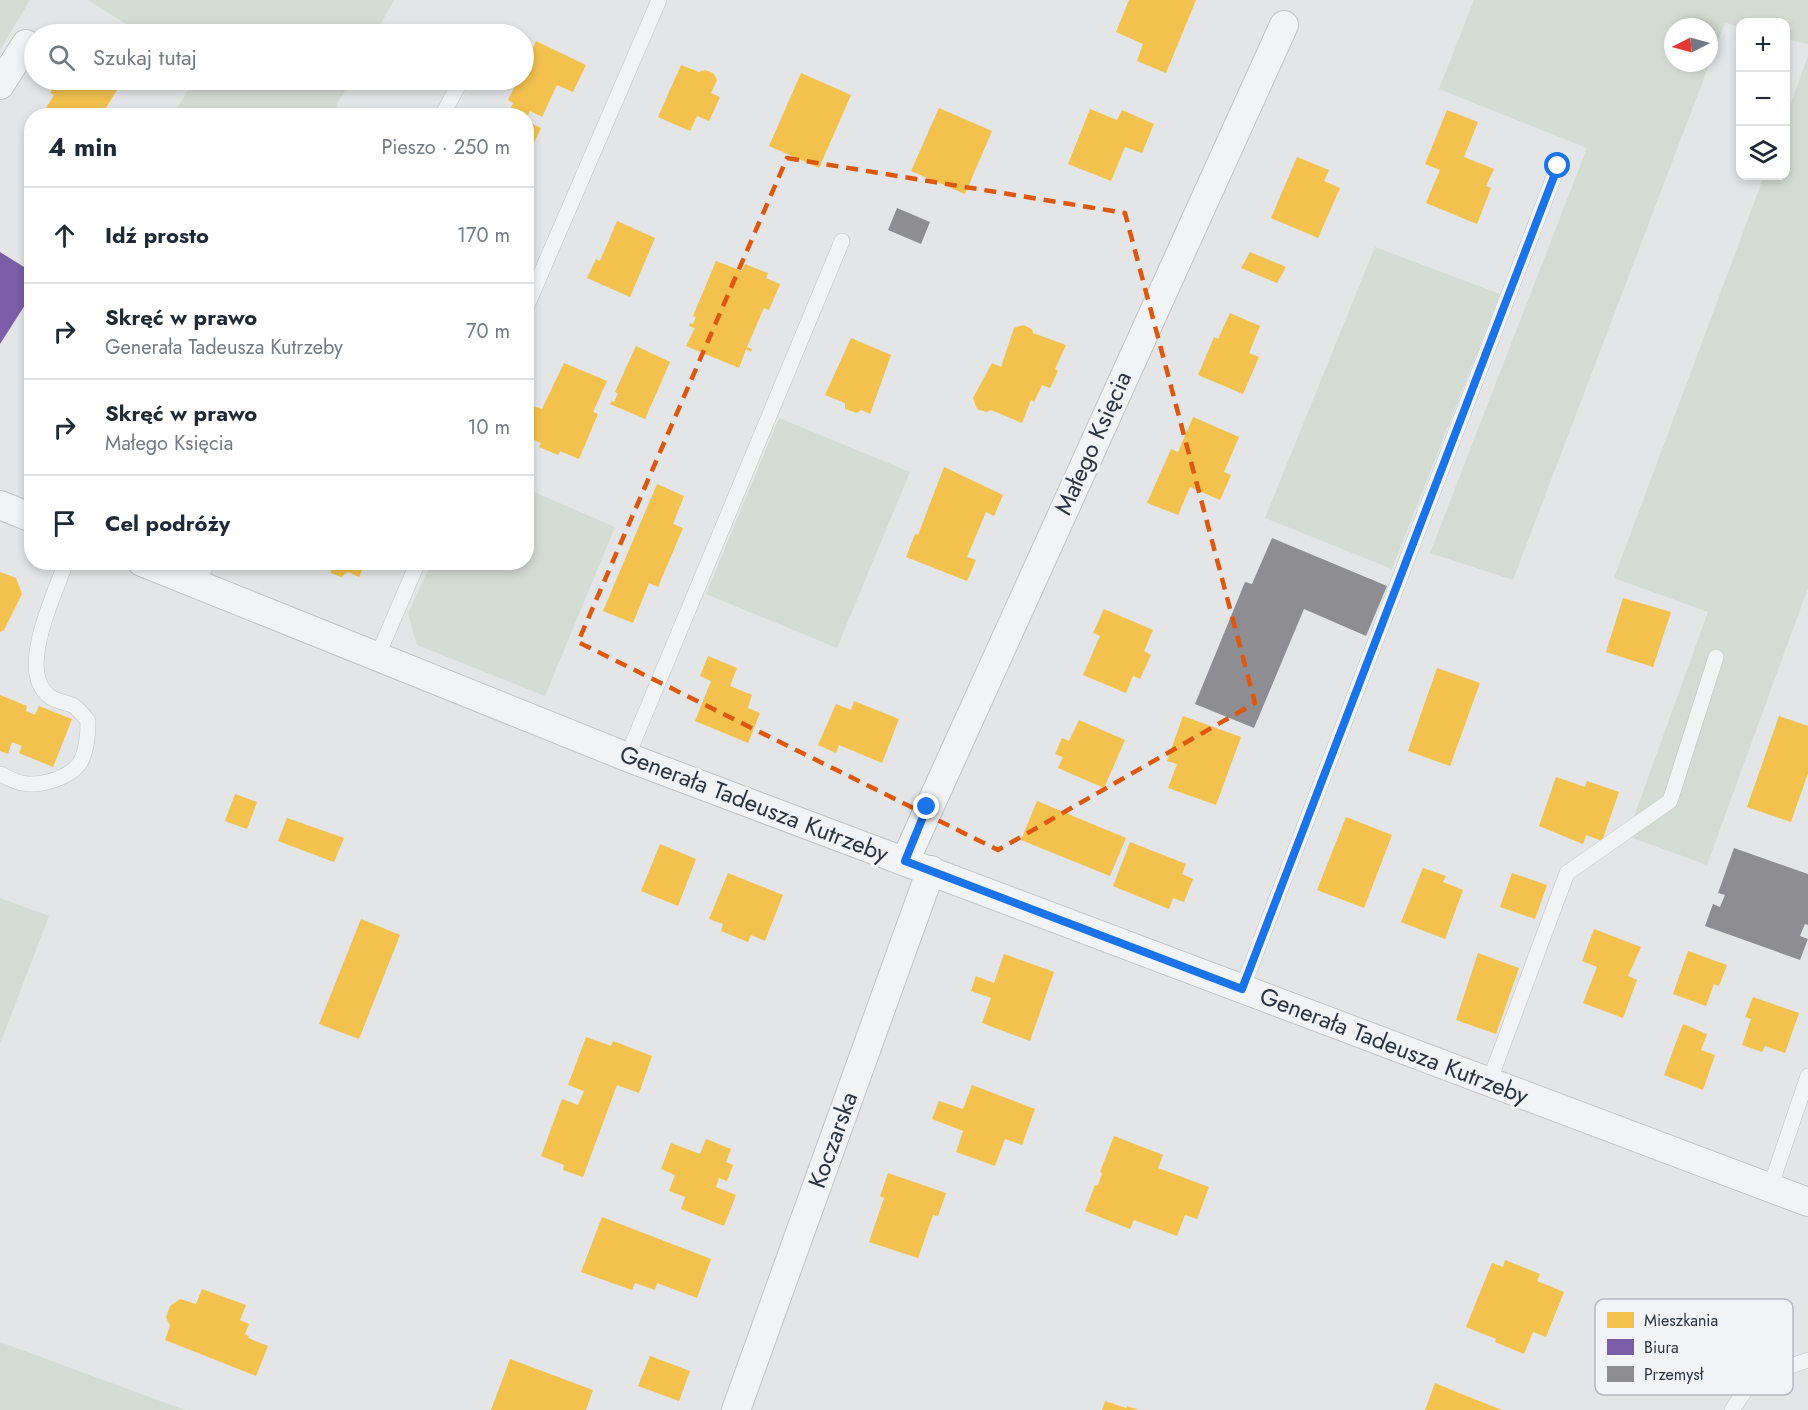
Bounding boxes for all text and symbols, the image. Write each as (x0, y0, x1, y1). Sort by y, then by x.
north arrow (1664, 18, 1718, 72)
map controls (1736, 18, 1790, 180)
button: + (1736, 18, 1790, 72)
search box (24, 24, 534, 90)
icon: search (45, 41, 78, 74)
text: Szukaj tutaj (93, 41, 197, 73)
button: − (1736, 72, 1790, 126)
button: layers (1736, 126, 1790, 180)
text: 4 min (48, 128, 117, 166)
text: Pieszo · 250 m (381, 133, 510, 162)
route start (1544, 152, 1570, 178)
icon: ahead (48, 219, 81, 252)
text: Idź prosto (105, 219, 209, 251)
text: 170 m (457, 221, 510, 250)
text: Skręć w prawo (105, 301, 257, 333)
icon: right (48, 315, 81, 348)
text: 70 m (466, 317, 510, 346)
text: Generała Tadeusza Kutrzeby (105, 333, 343, 362)
street label: Małego Księcia (1045, 365, 1140, 520)
text: Skręć w prawo (105, 397, 257, 429)
icon: right (48, 411, 81, 444)
text: 10 m (467, 413, 510, 442)
text: Małego Księcia (105, 429, 233, 458)
icon: arrive (48, 507, 81, 540)
text: Cel podróży (105, 507, 230, 539)
street label: Generała Tadeusza Kutrzeby (615, 736, 894, 871)
route end (913, 793, 939, 819)
street label: Generała Tadeusza Kutrzeby (1255, 978, 1534, 1113)
street label: Koczarska (799, 1087, 866, 1193)
legend (1595, 1299, 1793, 1395)
text: Mieszkania (1644, 1309, 1718, 1332)
text: Biura (1644, 1336, 1679, 1359)
text: Przemysł (1644, 1363, 1705, 1386)

